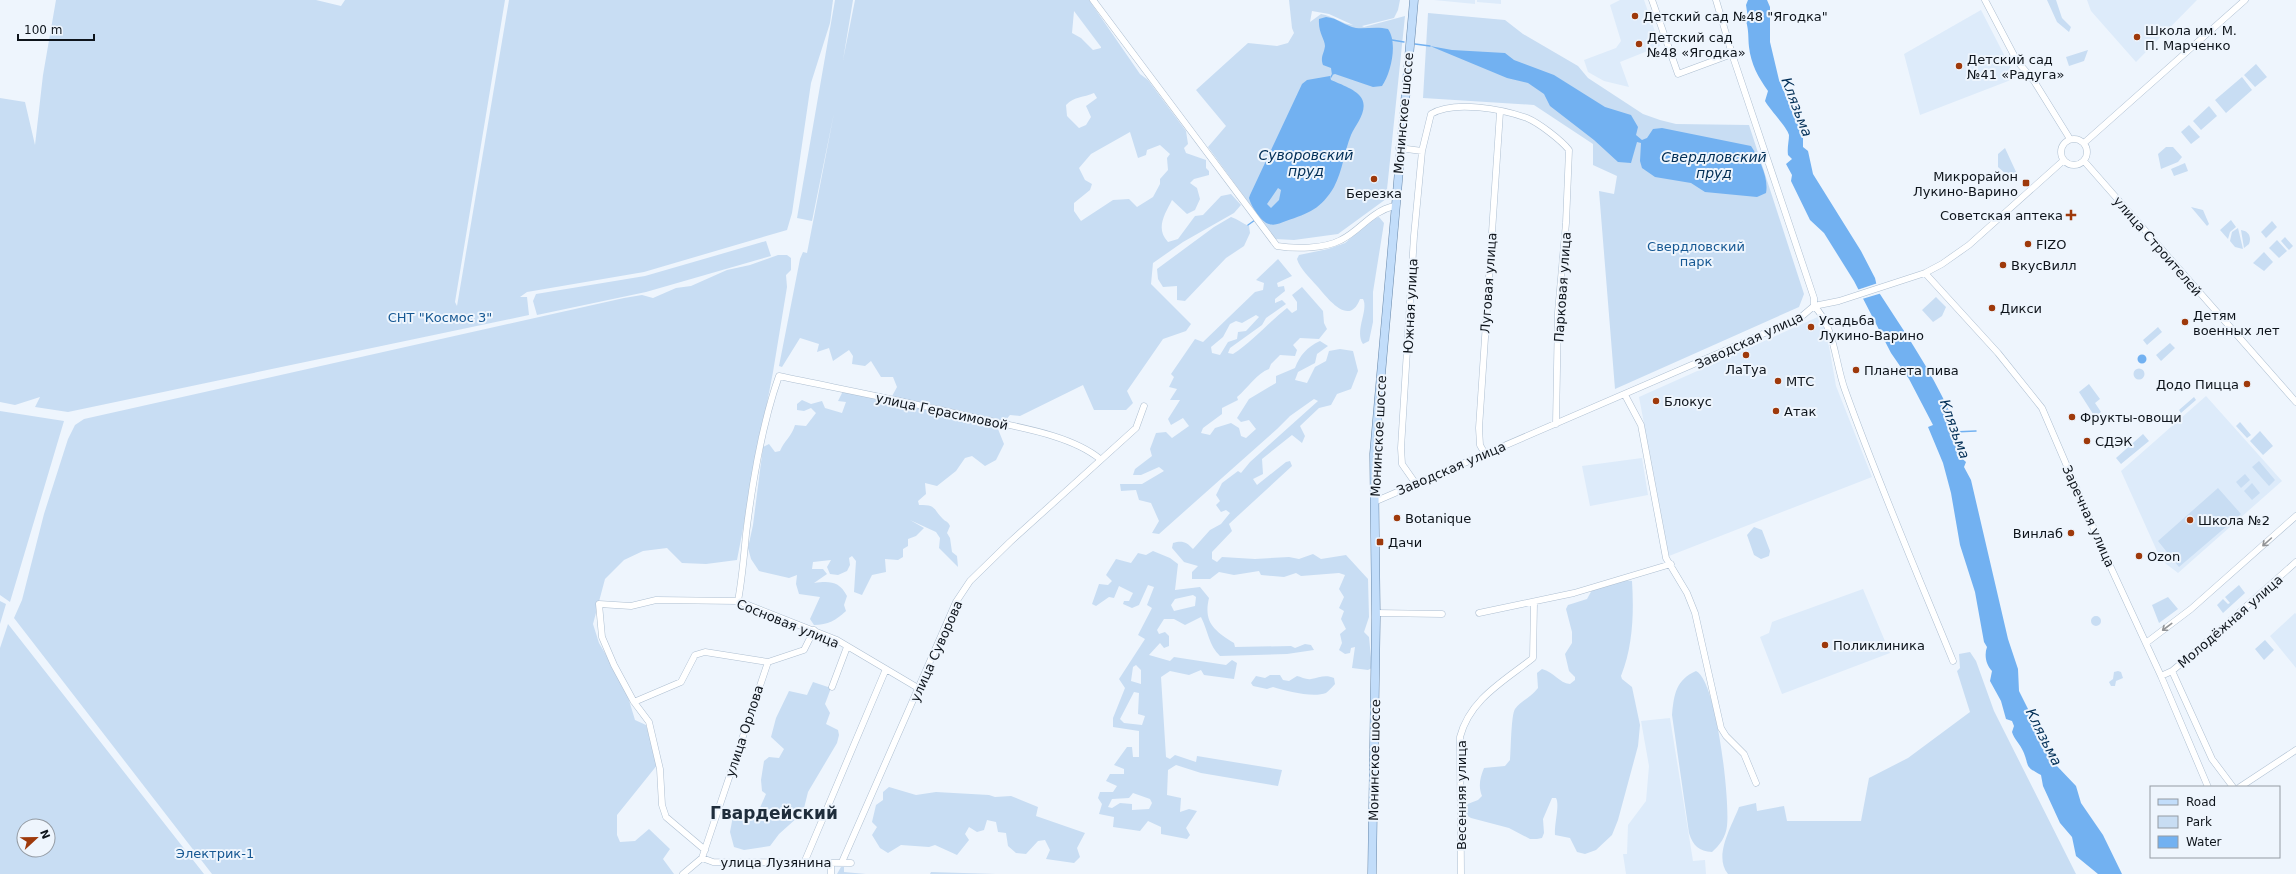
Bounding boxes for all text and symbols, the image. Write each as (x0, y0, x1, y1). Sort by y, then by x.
place label: Детский сад №48 "Ягодка" (1643, 9, 1828, 24)
marker: Детский сад №48 "Ягодка" (1630, 11, 1640, 21)
scale bar (18, 16, 94, 42)
text: 100 m (24, 23, 62, 37)
place label: Школа им. М. П. Марченко (2145, 23, 2237, 53)
place label: Детский сад №48 «Ягодка» (1647, 30, 1746, 60)
marker: Школа им. М. П. Марченко (2132, 32, 2142, 42)
marker: Детский сад №48 «Ягодка» (1634, 39, 1644, 49)
street label: Монинское шоссе (1391, 52, 1416, 174)
place label: Детский сад №41 «Радуга» (1967, 52, 2064, 82)
marker: Детский сад №41 «Радуга» (1954, 61, 1964, 71)
water label: Клязьма (1778, 75, 1816, 139)
water label: Суворовский пруд (1259, 147, 1353, 179)
water label: Свердловский пруд (1661, 149, 1767, 181)
place label: Микрорайон Лукино-Варино (1913, 169, 2018, 199)
marker: Березка (1369, 174, 1379, 184)
marker: Микрорайон Лукино-Варино (2021, 178, 2031, 188)
place label: Березка (1346, 186, 1402, 201)
street label: улица Строителей (2110, 193, 2205, 299)
place label: Советская аптека (1940, 208, 2063, 223)
marker: Советская аптека (2066, 210, 2076, 220)
street label: Парковая улица (1551, 231, 1574, 343)
street label: Луговая улица (1477, 232, 1500, 334)
place label: FIZO (2036, 237, 2066, 252)
park label: Свердловский парк (1647, 239, 1745, 269)
marker: FIZO (2023, 239, 2033, 249)
street label: Южная улица (1401, 258, 1420, 354)
place label: ВкусВилл (2011, 258, 2077, 273)
marker: ВкусВилл (1998, 260, 2008, 270)
place label: Дикси (2000, 301, 2042, 316)
marker: Дикси (1987, 303, 1997, 313)
place label: Детям военных лет (2193, 308, 2280, 338)
street label: Заводская улица (1693, 309, 1805, 372)
park label: СНТ "Космос 3" (388, 310, 492, 325)
place label: Усадьба Лукино-Варино (1819, 313, 1924, 343)
marker: Детям военных лет (2180, 317, 2190, 327)
marker: Усадьба Лукино-Варино (1806, 322, 1816, 332)
marker: ЛаТуа (1741, 350, 1751, 360)
place label: ЛаТуа (1725, 362, 1767, 377)
place label: Планета пива (1864, 363, 1959, 378)
marker: Планета пива (1851, 365, 1861, 375)
place label: МТС (1786, 374, 1814, 389)
street label: Монинское шоссе (1368, 375, 1389, 497)
marker: МТС (1773, 376, 1783, 386)
place label: Додо Пицца (2156, 377, 2239, 392)
marker: Додо Пицца (2242, 379, 2252, 389)
street label: улица Герасимовой (874, 390, 1009, 433)
place label: Блокус (1664, 394, 1712, 409)
marker: Блокус (1651, 396, 1661, 406)
water label: Клязьма (1937, 397, 1973, 461)
place label: Атак (1784, 404, 1816, 419)
marker: Атак (1771, 406, 1781, 416)
place label: Фрукты-овощи (2080, 410, 2182, 425)
marker: Фрукты-овощи (2067, 412, 2077, 422)
place label: СДЭК (2095, 434, 2133, 449)
marker: СДЭК (2082, 436, 2092, 446)
street label: Заводская улица (1394, 439, 1508, 498)
street label: Заречная улица (2059, 463, 2118, 569)
place label: Botanique (1405, 511, 1471, 526)
marker: Botanique (1392, 513, 1402, 523)
place label: Школа №2 (2198, 513, 2270, 528)
marker: Школа №2 (2185, 515, 2195, 525)
place label: Винлаб (2013, 526, 2063, 541)
marker: Винлаб (2066, 528, 2076, 538)
place label: Дачи (1388, 535, 1422, 550)
marker: Дачи (1375, 537, 1385, 547)
one-way arrow (2262, 538, 2272, 547)
place label: Ozon (2147, 549, 2180, 564)
marker: Ozon (2134, 551, 2144, 561)
street label: Молодёжная улица (2175, 572, 2286, 671)
street label: Сосновая улица (734, 596, 841, 651)
street label: улица Суворова (907, 598, 966, 704)
one-way arrow (2162, 623, 2173, 631)
place label: Поликлиника (1833, 638, 1925, 653)
marker: Поликлиника (1820, 640, 1830, 650)
street label: улица Орлова (723, 683, 766, 779)
street label: Монинское шоссе (1366, 699, 1383, 821)
water label: Клязьма (2023, 706, 2065, 768)
street label: Весенняя улица (1454, 740, 1469, 850)
legend (2150, 786, 2280, 858)
text: Road (2186, 795, 2216, 809)
district label: Гвардейский (710, 803, 838, 823)
text: Park (2186, 815, 2212, 829)
north arrow (16, 818, 56, 858)
text: N (37, 828, 53, 841)
text: Water (2186, 835, 2222, 849)
park label: Электрик-1 (176, 846, 254, 861)
street label: улица Лузянина (720, 855, 832, 870)

